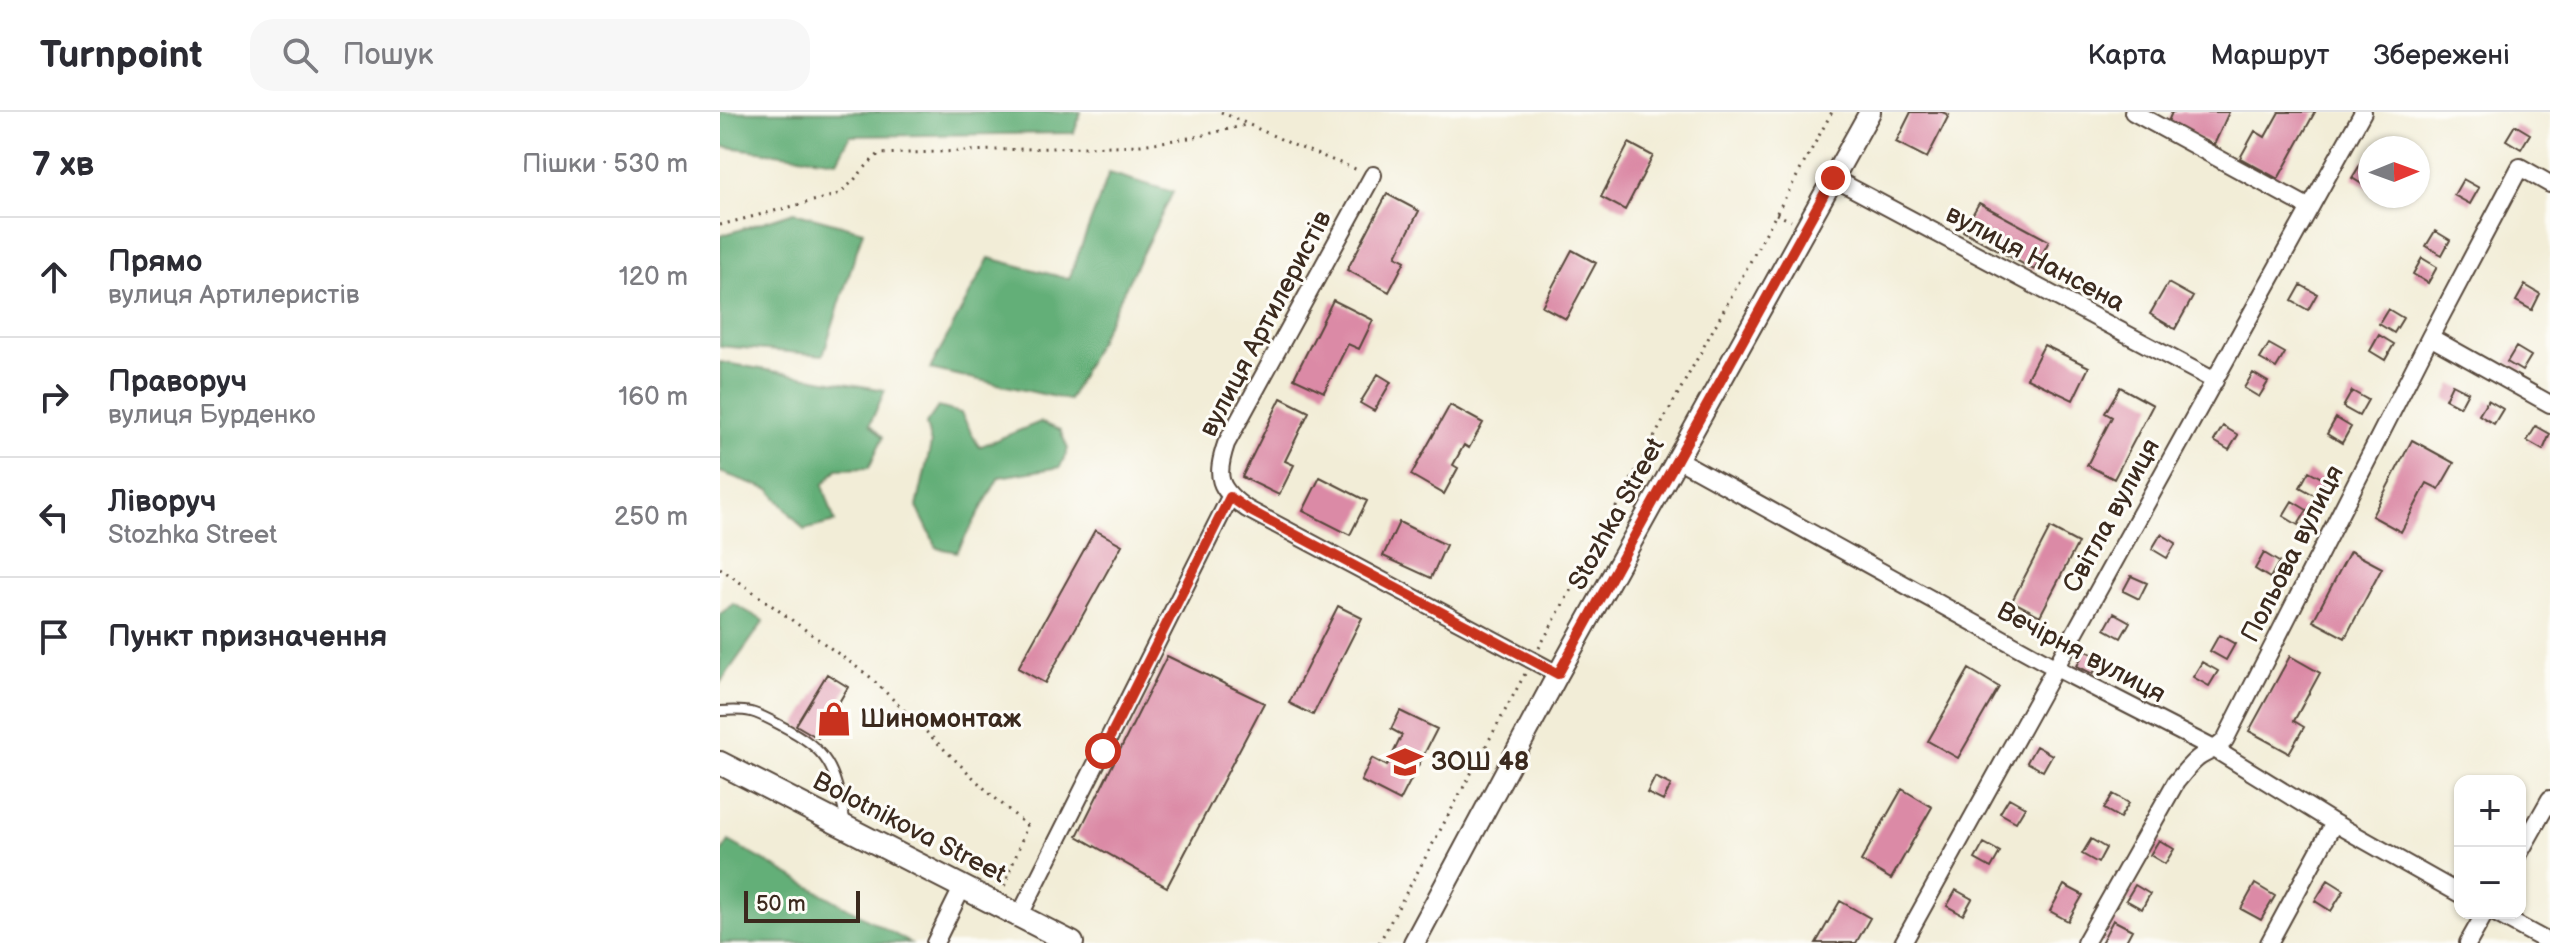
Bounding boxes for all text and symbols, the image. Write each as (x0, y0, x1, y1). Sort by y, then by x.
search box (250, 19, 810, 91)
text: Turnpoint (40, 33, 202, 78)
icon: search (278, 33, 322, 77)
text: Пошук (342, 37, 433, 73)
text: Карта (2088, 39, 2166, 72)
text: Маршрут (2210, 39, 2329, 72)
text: Збережені (2373, 39, 2510, 72)
north arrow (2358, 136, 2430, 208)
text: 7 хв (32, 144, 94, 185)
text: Пішки · 530 m (522, 149, 688, 180)
route end (1815, 160, 1851, 196)
street label: вулиця Нансена (1940, 199, 2130, 319)
street label: вулиця Артилеристів (1193, 205, 1339, 442)
text: Прямо (108, 244, 202, 280)
icon: ahead (32, 255, 76, 299)
text: 120 m (619, 262, 688, 293)
text: вулиця Артилеристів (108, 280, 359, 311)
text: Праворуч (108, 364, 247, 400)
icon: right (32, 375, 76, 419)
text: 160 m (618, 382, 688, 413)
text: вулиця Бурденко (108, 400, 316, 431)
street label: Stozhka Street (1562, 432, 1672, 596)
street label: Світла вулиця (2057, 434, 2167, 598)
street label: Польова вулиця (2235, 460, 2351, 648)
text: Ліворуч (108, 484, 216, 520)
icon: left (32, 495, 76, 539)
text: 250 m (614, 502, 688, 533)
text: Stozhka Street (108, 520, 277, 551)
street label: Вечірня вулиця (1991, 596, 2171, 710)
icon: arrive (32, 615, 76, 659)
text: Пункт призначення (108, 619, 387, 655)
shop icon: Шиномонтаж (815, 700, 853, 738)
place label: Шиномонтаж (860, 704, 1022, 735)
route start (1085, 733, 1121, 769)
school or university icon: ЗОШ 48 (1386, 743, 1424, 781)
place label: ЗОШ 48 (1431, 747, 1529, 778)
street label: Bolotnikova Street (807, 766, 1011, 890)
map controls (2454, 775, 2526, 919)
button: + (2454, 775, 2526, 847)
button: − (2454, 847, 2526, 919)
scale bar (744, 887, 860, 923)
text: 50 m (756, 891, 806, 918)

